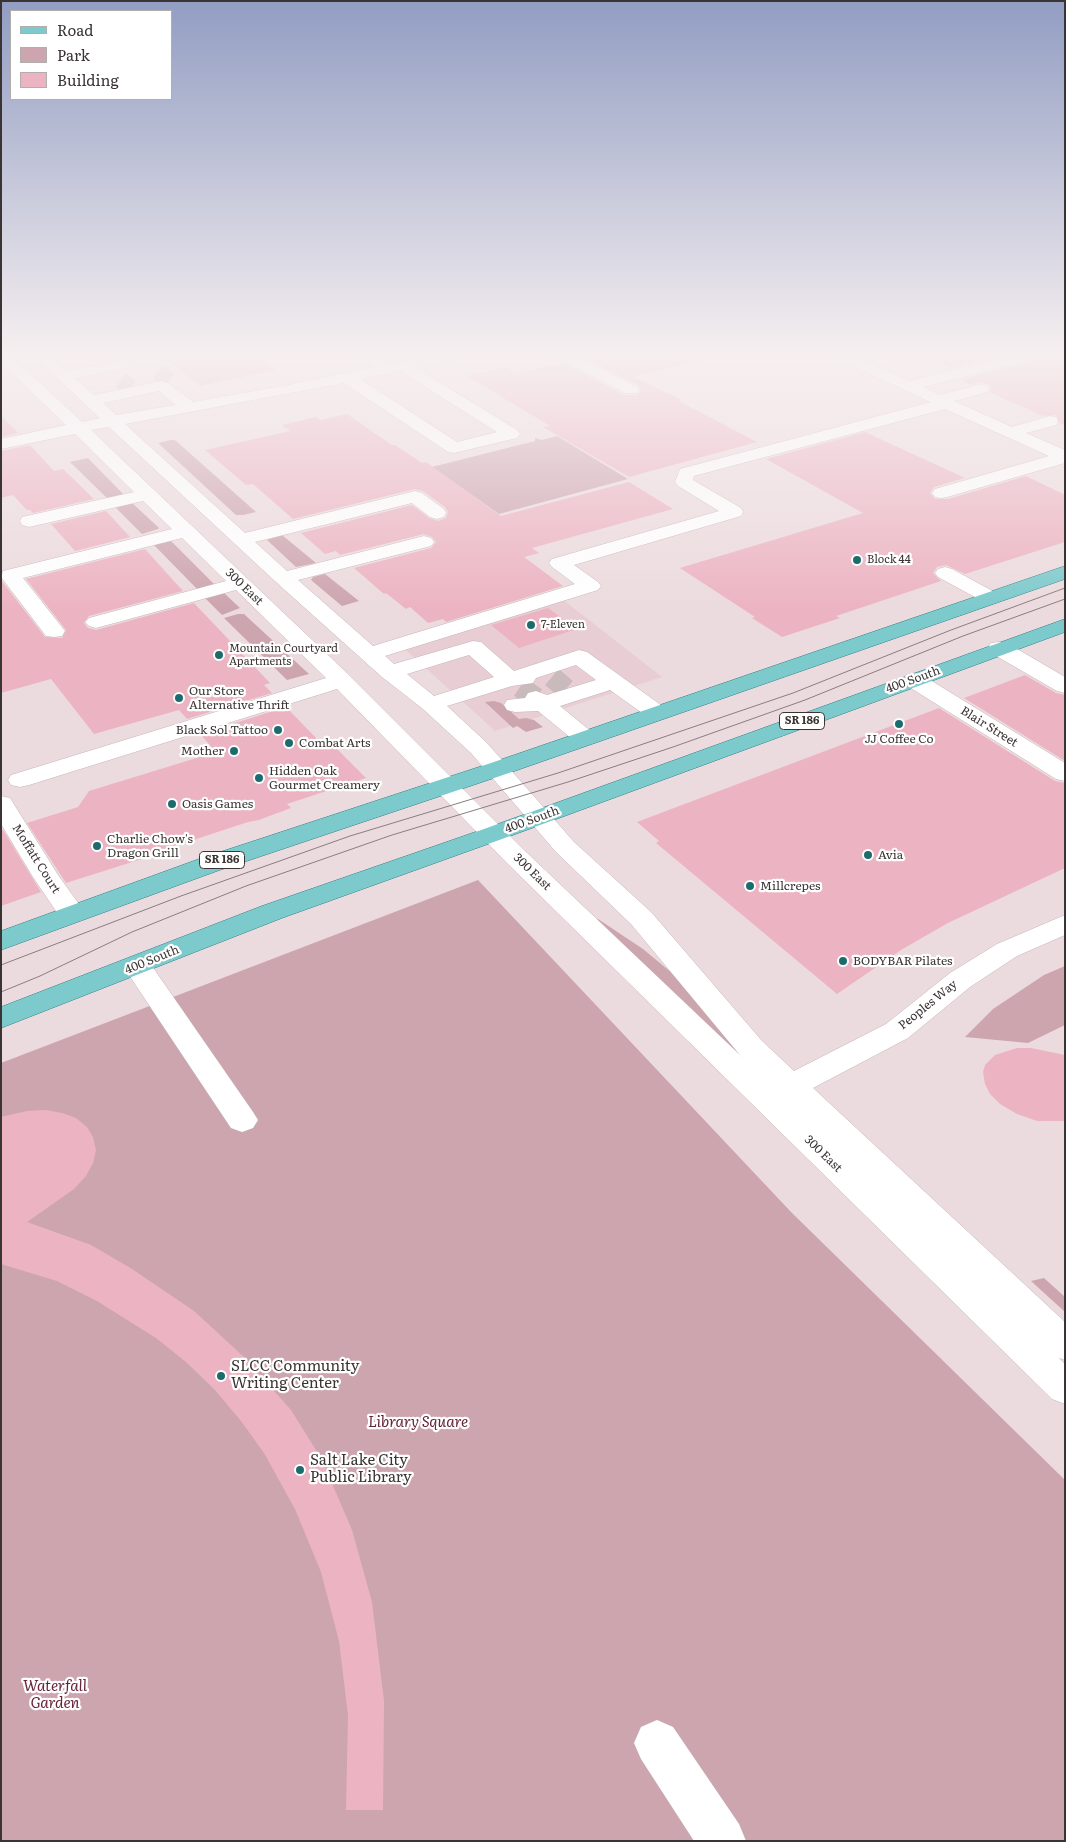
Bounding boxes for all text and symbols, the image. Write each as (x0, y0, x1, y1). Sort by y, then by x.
legend (10, 10, 172, 100)
text: Road (57, 18, 93, 41)
text: Park (57, 43, 90, 66)
text: Building (57, 68, 119, 91)
place label: Block 44 (867, 553, 911, 567)
marker: Block 44 (851, 554, 863, 566)
street label: 300 East (222, 566, 266, 608)
place label: 7-Eleven (541, 618, 585, 632)
marker: 7-Eleven (525, 619, 537, 631)
place label: Mountain Courtyard Apartments (229, 642, 338, 668)
marker: Mountain Courtyard Apartments (213, 649, 225, 661)
street label: 400 South (884, 663, 942, 697)
place label: Our Store Alternative Thrift (189, 684, 289, 712)
marker: Our Store Alternative Thrift (173, 692, 185, 704)
street label: Blair Street (958, 704, 1020, 750)
road number: SR 186 (780, 712, 824, 729)
marker: JJ Coffee Co (893, 718, 905, 730)
place label: Black Sol Tattoo (176, 723, 268, 737)
marker: Black Sol Tattoo (272, 724, 284, 736)
place label: JJ Coffee Co (864, 732, 934, 746)
place label: Combat Arts (299, 736, 370, 750)
marker: Combat Arts (283, 737, 295, 749)
place label: Mother (181, 744, 224, 758)
marker: Mother (228, 745, 240, 757)
place label: Hidden Oak Gourmet Creamery (269, 764, 380, 792)
marker: Hidden Oak Gourmet Creamery (253, 772, 265, 784)
place label: Oasis Games (182, 797, 253, 811)
marker: Oasis Games (166, 798, 178, 810)
street label: 400 South (503, 803, 561, 837)
street label: Moffatt Court (9, 822, 63, 896)
place label: Charlie Chow's Dragon Grill (107, 832, 193, 860)
marker: Charlie Chow's Dragon Grill (91, 840, 103, 852)
place label: Avia (878, 848, 903, 862)
marker: Avia (862, 849, 874, 861)
street label: 300 East (510, 851, 554, 893)
road number: SR 186 (200, 852, 244, 868)
place label: Millcrepes (760, 879, 820, 893)
marker: Millcrepes (744, 880, 756, 892)
street label: 400 South (123, 943, 181, 977)
place label: BODYBAR Pilates (853, 954, 952, 968)
marker: BODYBAR Pilates (837, 955, 849, 967)
street label: Peoples Way (896, 977, 960, 1033)
street label: 300 East (801, 1133, 845, 1175)
place label: SLCC Community Writing Center (231, 1358, 359, 1393)
marker: SLCC Community Writing Center (215, 1370, 227, 1382)
park label: Library Square (368, 1414, 468, 1432)
place label: Salt Lake City Public Library (310, 1452, 412, 1487)
marker: Salt Lake City Public Library (294, 1464, 306, 1476)
park label: Waterfall Garden (23, 1678, 87, 1713)

